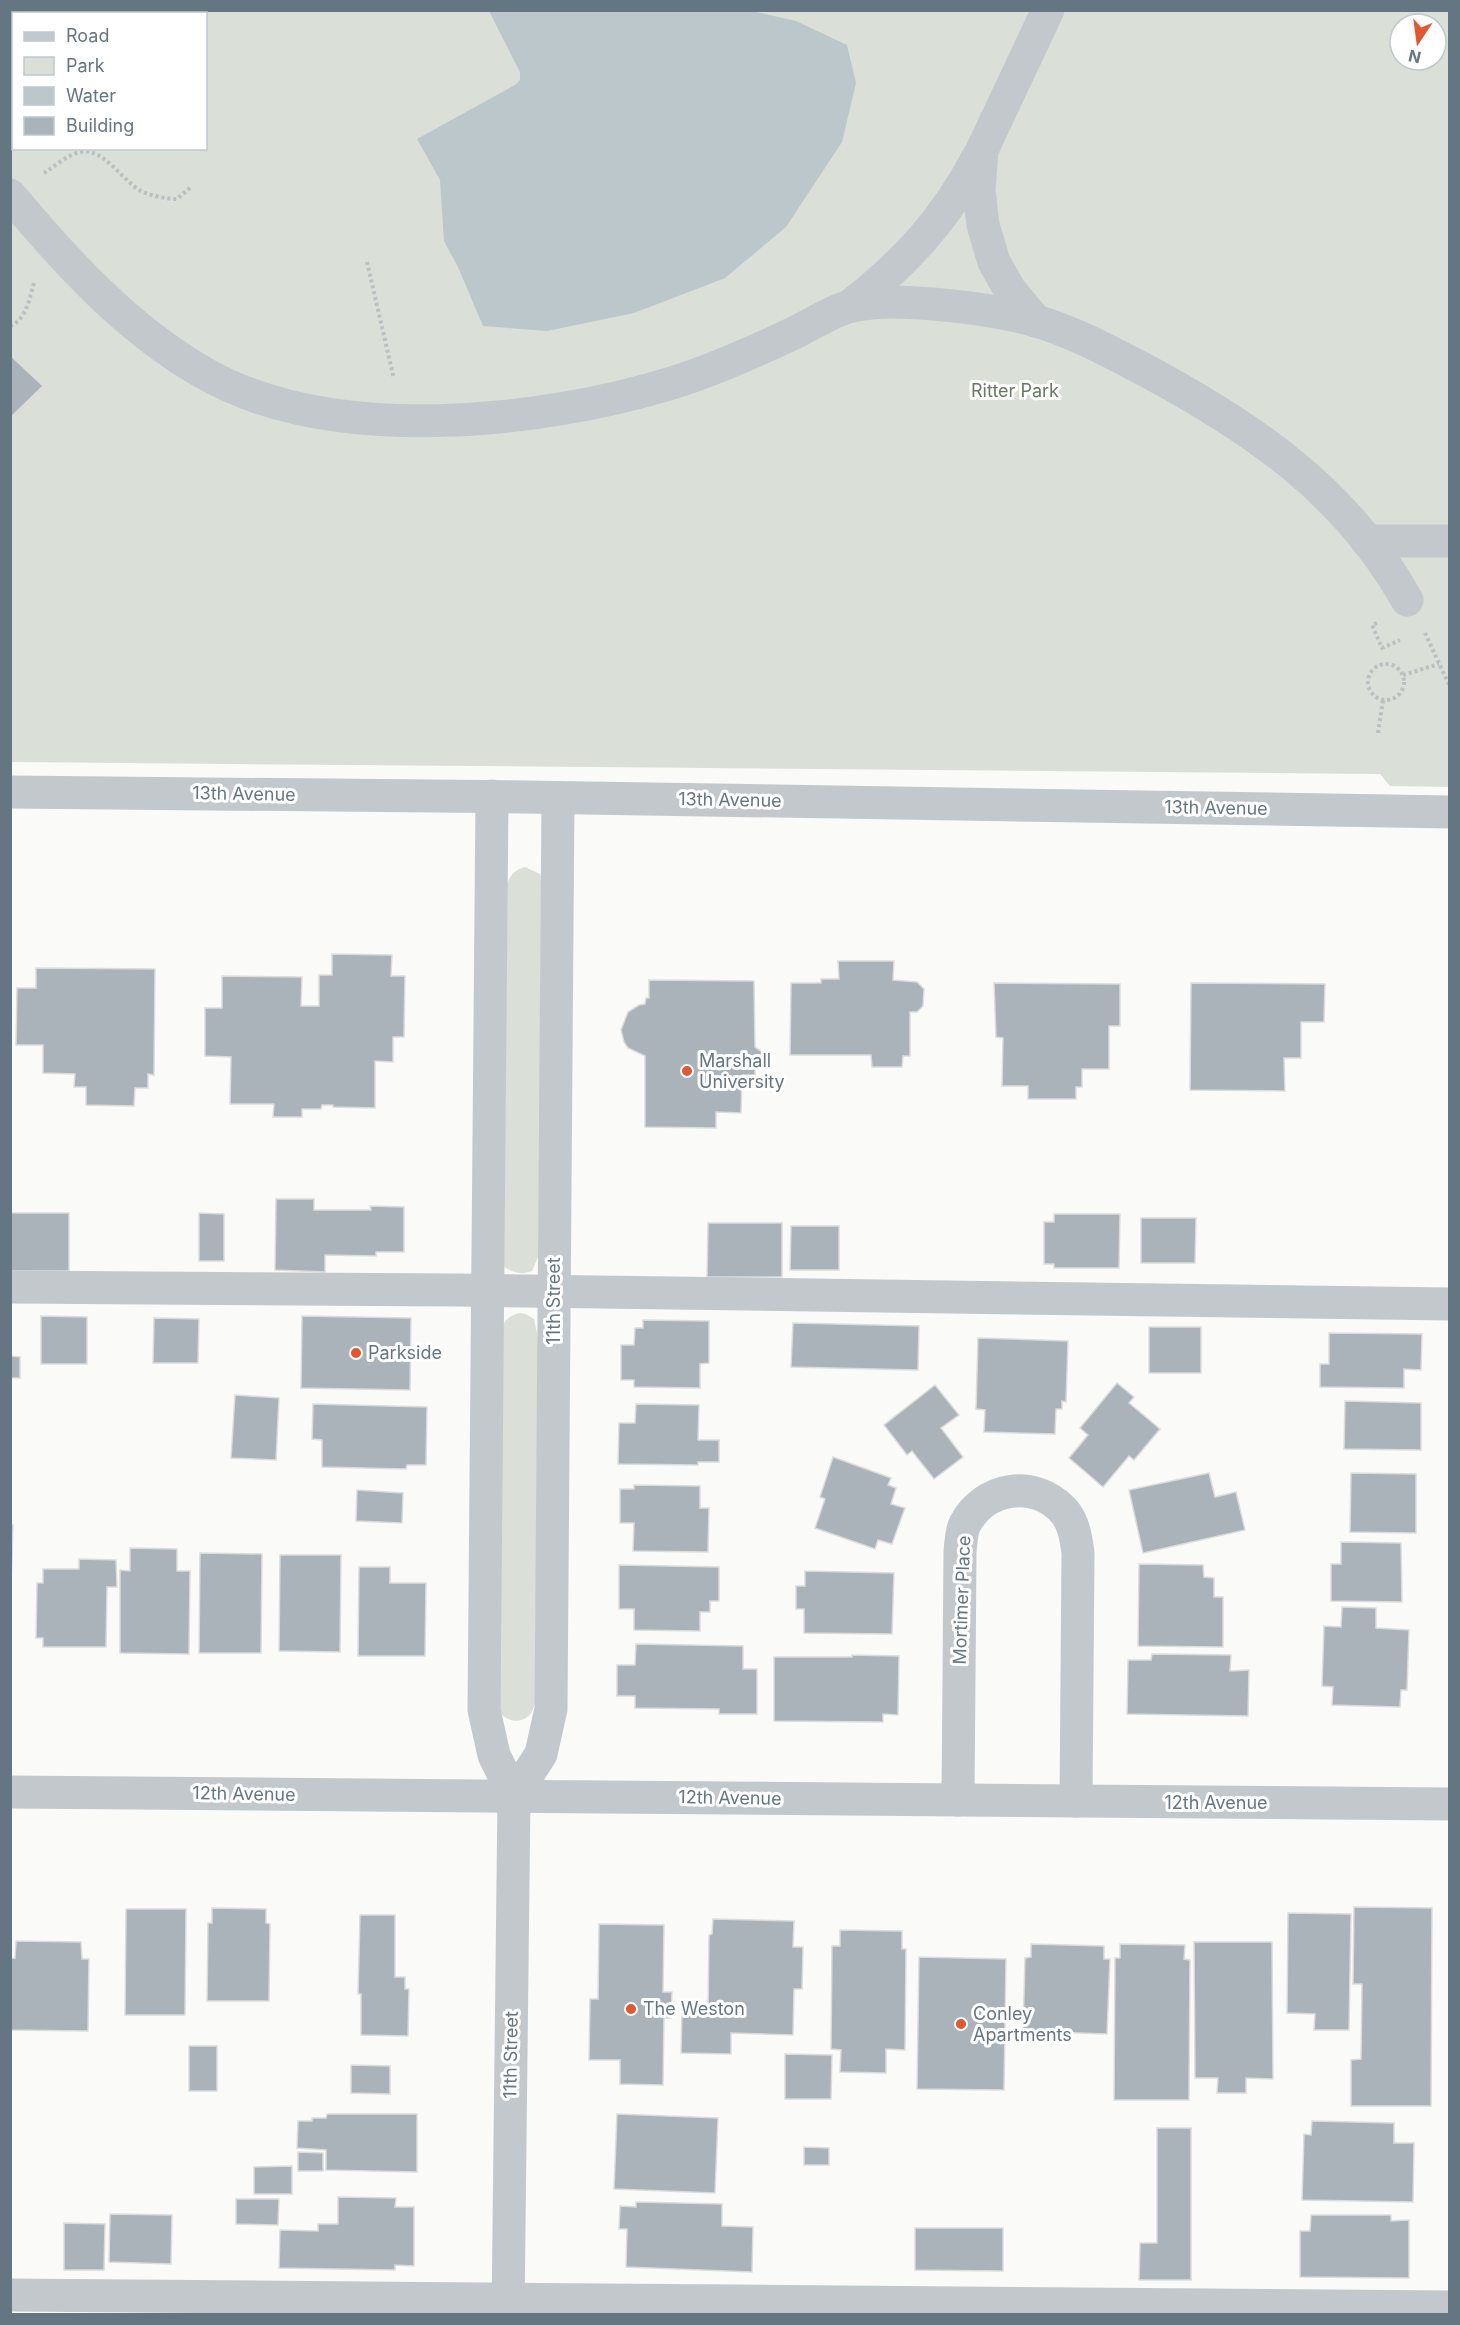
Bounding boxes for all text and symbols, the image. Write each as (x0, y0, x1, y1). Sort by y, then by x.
legend (12, 12, 207, 150)
north arrow (1388, 12, 1448, 72)
text: Road (66, 25, 109, 46)
text: N (1406, 45, 1423, 68)
text: Park (66, 55, 105, 76)
text: Water (66, 85, 116, 106)
text: Building (66, 115, 134, 136)
park label: Ritter Park (971, 380, 1059, 401)
street label: 13th Avenue (192, 782, 296, 805)
street label: 13th Avenue (678, 788, 782, 811)
street label: 13th Avenue (1164, 796, 1268, 819)
place label: Marshall University (699, 1050, 785, 1092)
marker: Marshall University (680, 1064, 694, 1078)
street label: 11th Street (543, 1257, 564, 1345)
place label: Parkside (368, 1342, 442, 1363)
marker: Parkside (349, 1346, 363, 1360)
street label: Mortimer Place (949, 1535, 974, 1665)
street label: 12th Avenue (192, 1782, 296, 1805)
street label: 12th Avenue (678, 1786, 782, 1809)
street label: 12th Avenue (1164, 1792, 1268, 1813)
place label: The Weston (643, 1998, 745, 2019)
marker: The Weston (624, 2002, 638, 2016)
place label: Conley Apartments (973, 2003, 1072, 2045)
street label: 11th Street (499, 2011, 522, 2099)
marker: Conley Apartments (954, 2017, 968, 2031)

